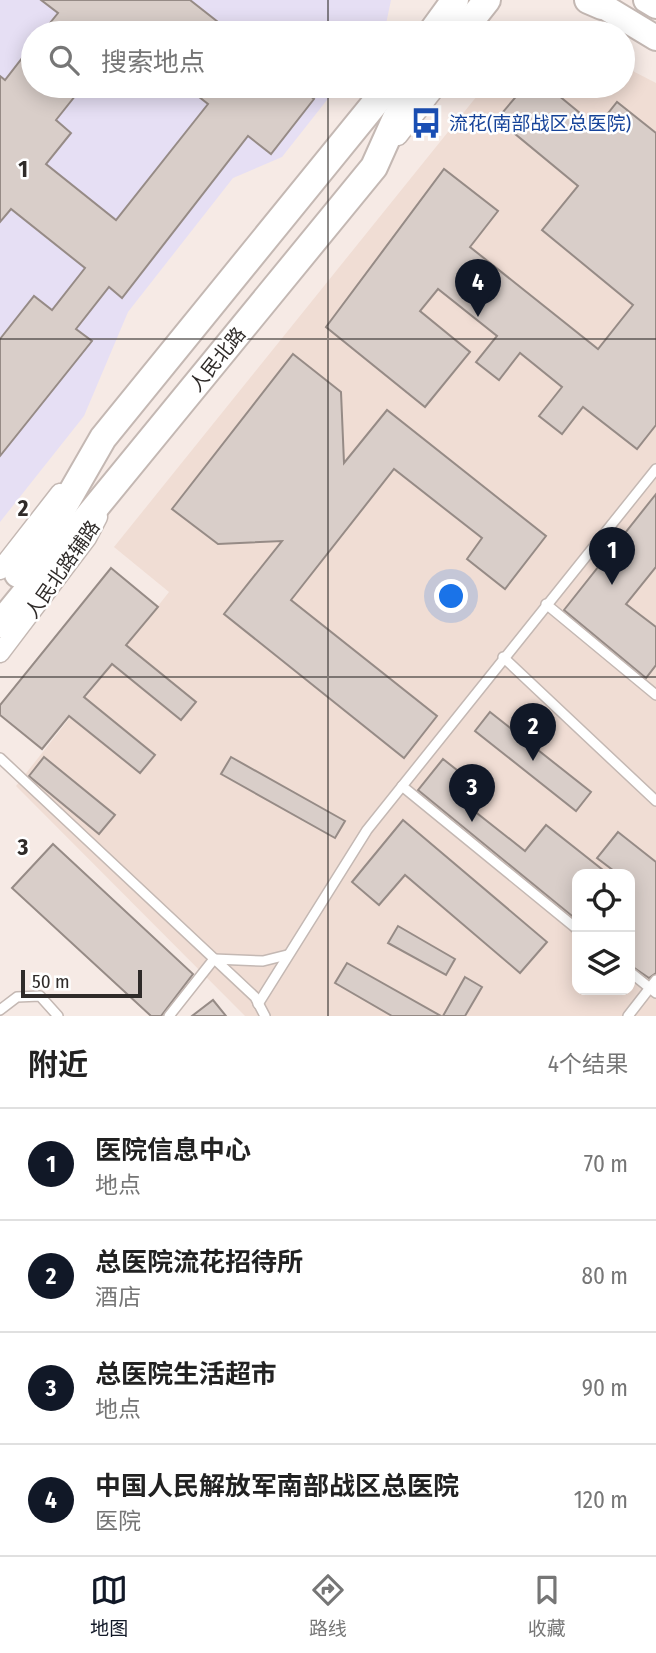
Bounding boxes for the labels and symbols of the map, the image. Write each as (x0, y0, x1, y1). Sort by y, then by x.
bus stop icon: 流花(南部战区总医院) (409, 106, 443, 140)
place label: 流花(南部战区总医院) (449, 112, 631, 135)
text: 1 (18, 155, 28, 183)
pin: 4 (455, 259, 501, 317)
street label: 人民北路 (185, 323, 250, 396)
text: 2 (17, 494, 29, 522)
street label: 人民北路辅路 (20, 516, 105, 623)
pin: 1 (589, 527, 635, 585)
your location (434, 579, 468, 613)
pin: 2 (510, 703, 556, 761)
pin: 3 (449, 764, 495, 822)
text: 3 (17, 833, 29, 861)
scale bar (21, 967, 142, 999)

